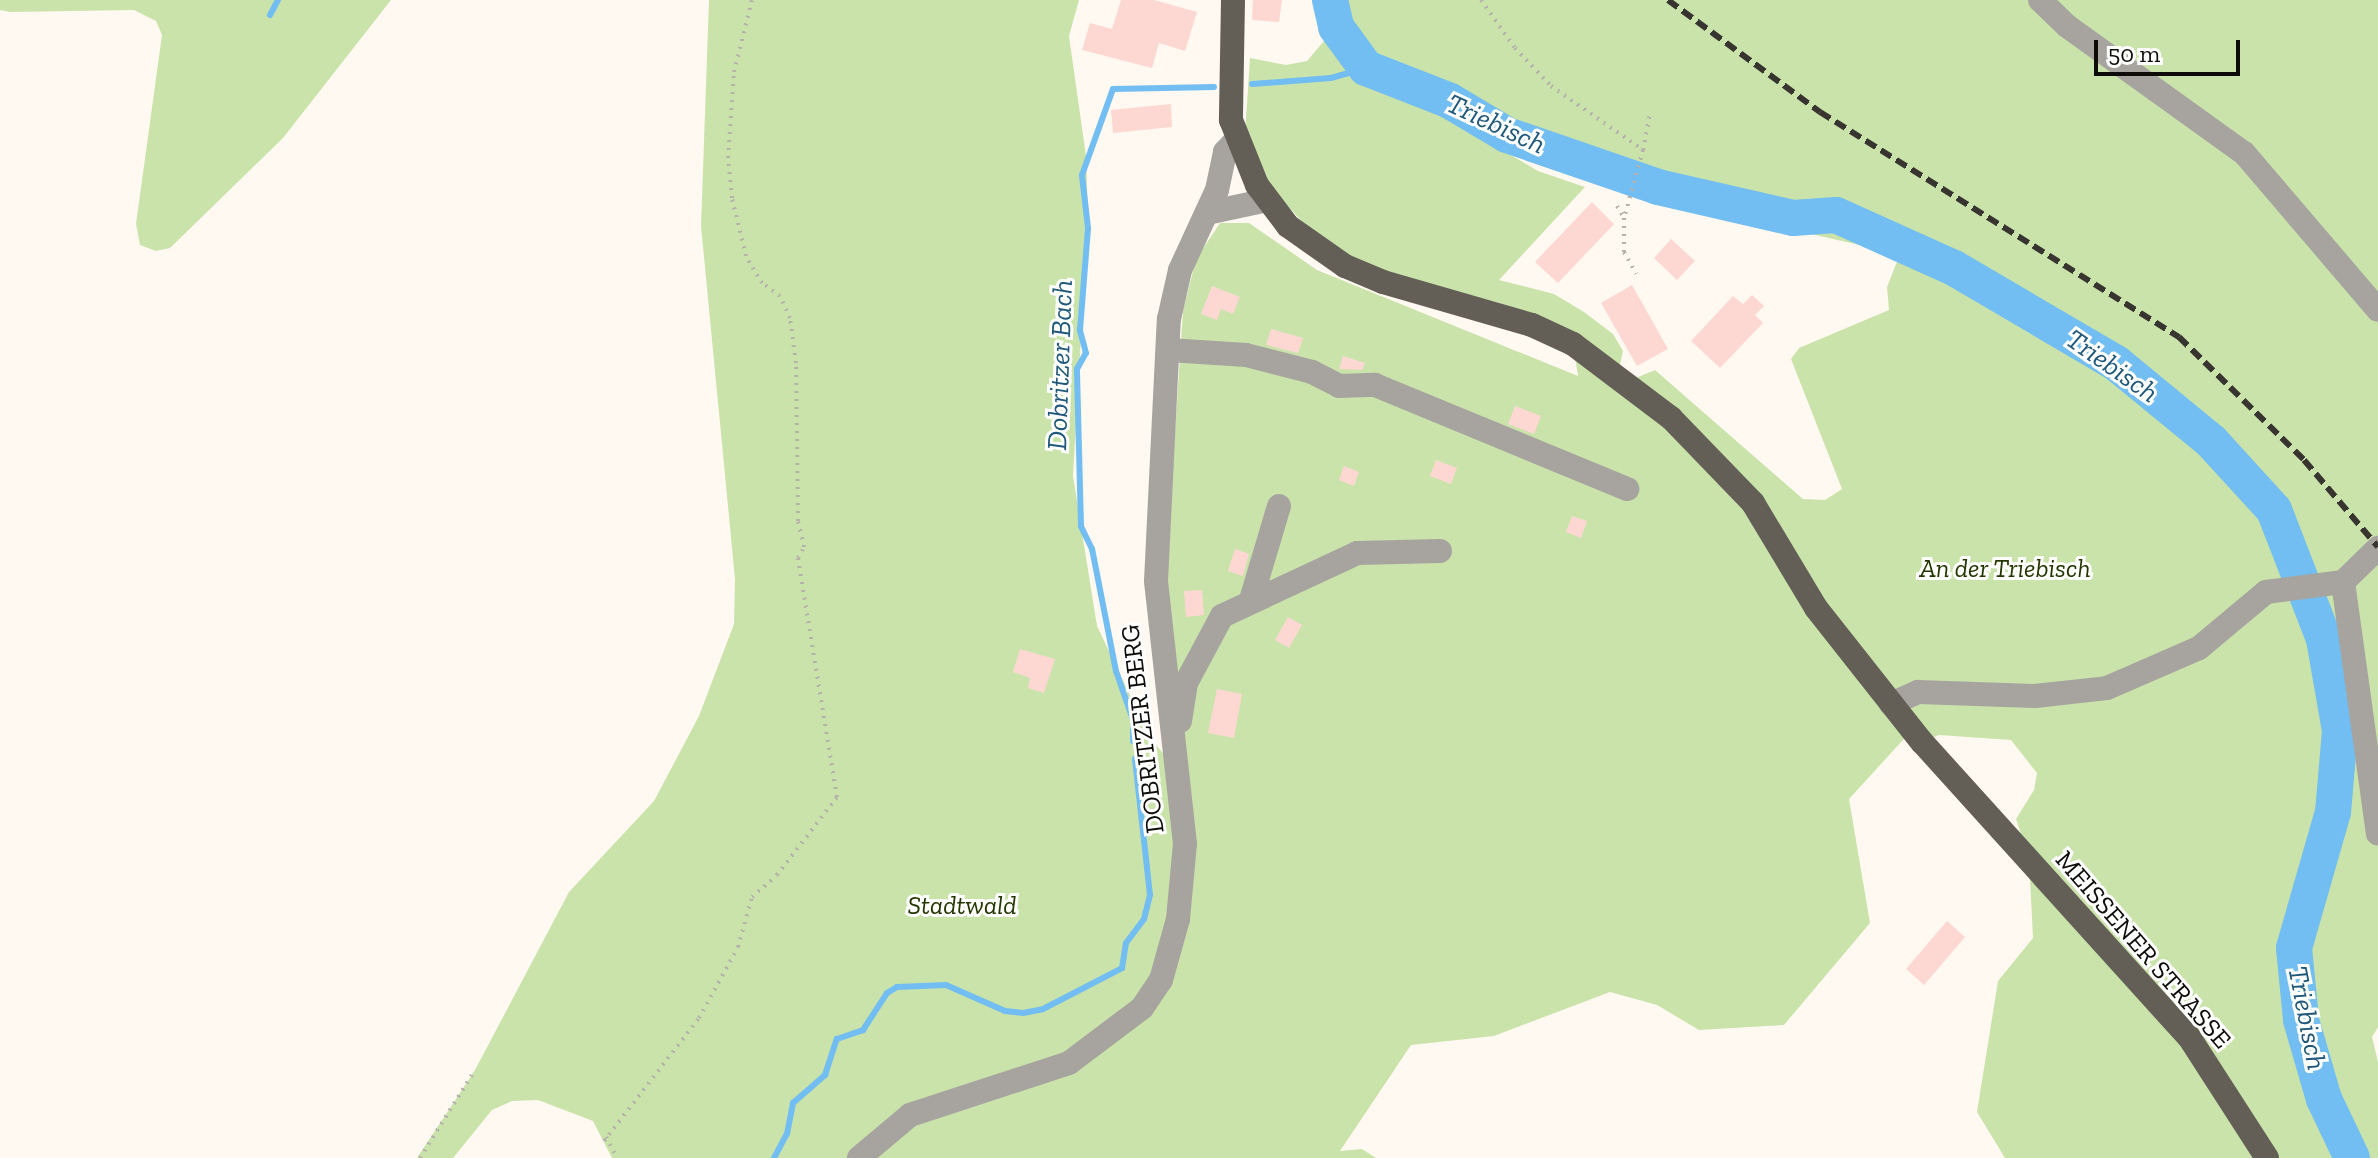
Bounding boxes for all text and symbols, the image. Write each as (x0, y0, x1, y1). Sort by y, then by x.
scale bar (2098, 24, 2244, 74)
text: 50 m (2108, 39, 2160, 68)
water label: Triebisch (1441, 87, 1551, 161)
water label: Dobritzer Bach (1040, 279, 1080, 451)
water label: Triebisch (2059, 322, 2165, 410)
park label: An der Triebisch (1919, 553, 2091, 585)
street label: DOBRITZER BERG (1115, 623, 1171, 835)
street label: MEISSENER STRASSE (2049, 845, 2237, 1055)
park label: Stadtwald (908, 890, 1016, 922)
water label: Triebisch (2281, 963, 2333, 1073)

